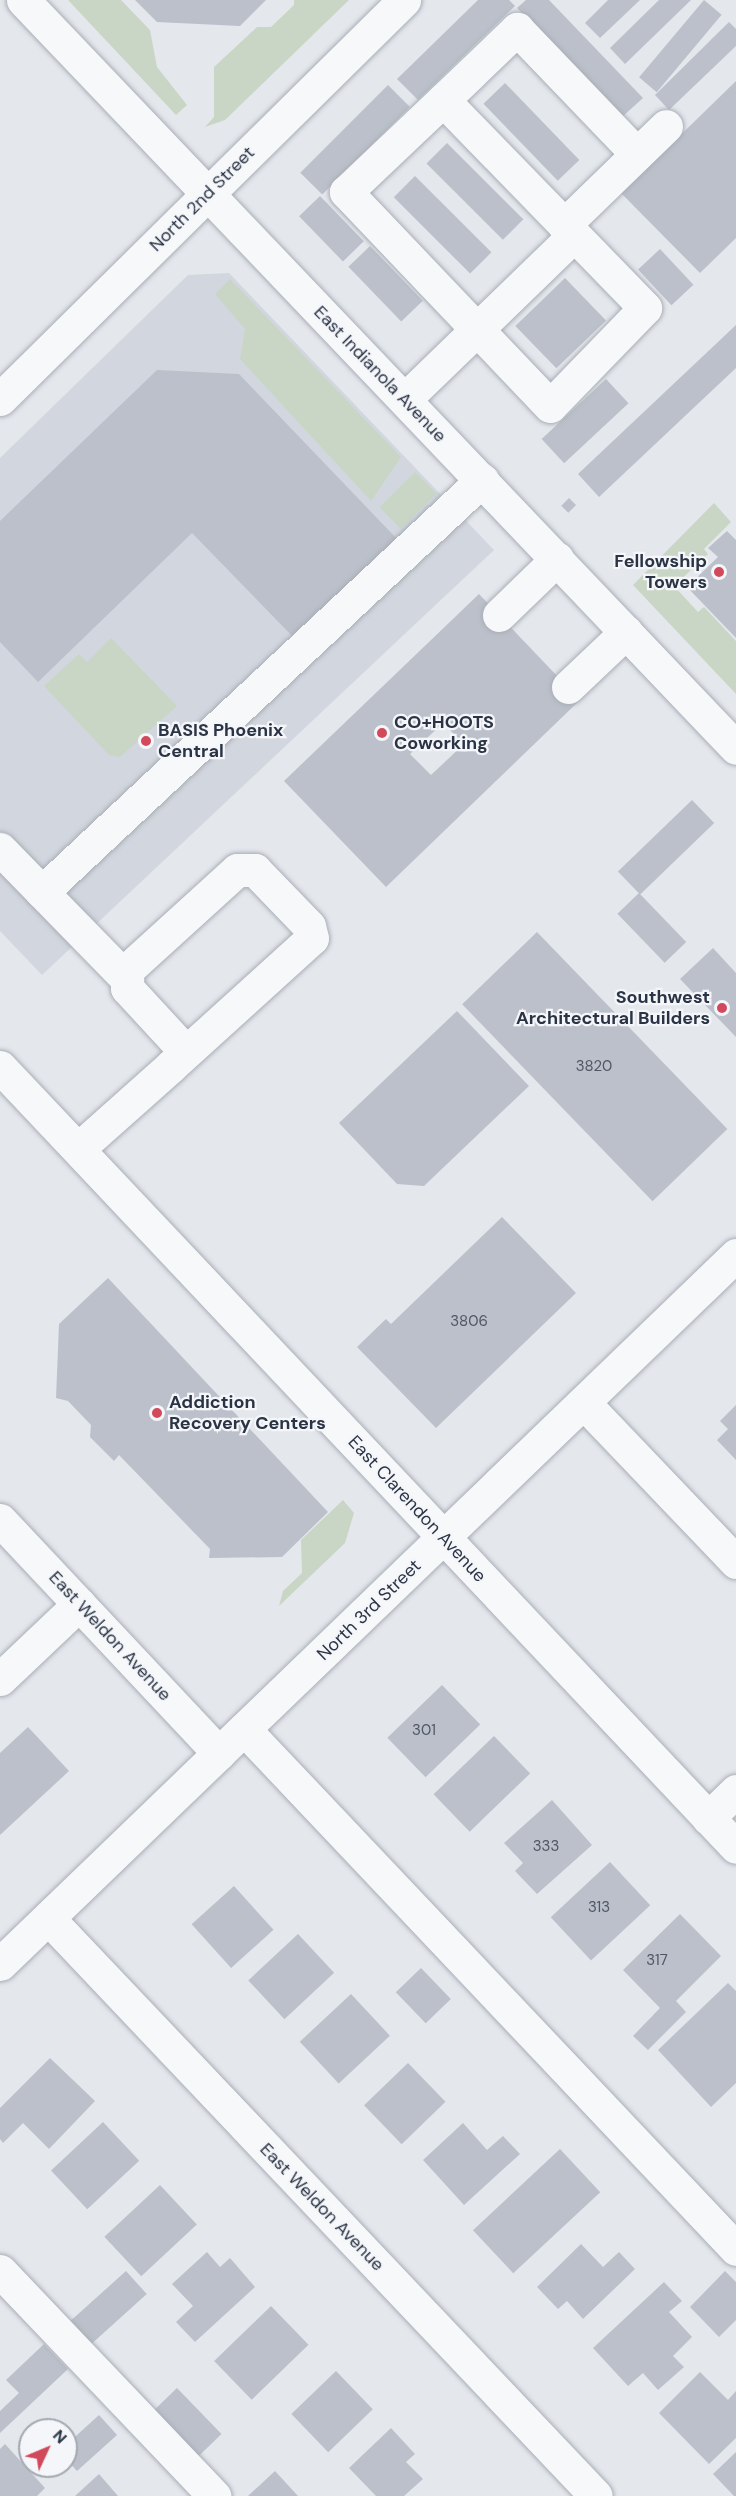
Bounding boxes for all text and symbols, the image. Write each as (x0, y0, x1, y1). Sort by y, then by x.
street label: North 2nd Street (145, 142, 259, 256)
street label: East Indianola Avenue (309, 301, 451, 447)
place label: Fellowship Towers (614, 551, 707, 594)
marker: Fellowship Towers (712, 565, 726, 579)
place label: CO+HOOTS Coworking (394, 712, 494, 754)
place label: BASIS Phoenix Central (158, 720, 283, 762)
marker: CO+HOOTS Coworking (375, 726, 389, 740)
marker: BASIS Phoenix Central (139, 734, 153, 748)
place label: Southwest Architectural Builders (516, 987, 710, 1030)
marker: Southwest Architectural Builders (715, 1001, 729, 1015)
house number: 3820 (576, 1058, 612, 1076)
house number: 3806 (450, 1313, 488, 1331)
place label: Addiction Recovery Centers (169, 1392, 326, 1434)
marker: Addiction Recovery Centers (150, 1406, 164, 1420)
street label: East Clarendon Avenue (344, 1431, 490, 1587)
street label: North 3rd Street (313, 1555, 425, 1665)
street label: East Weldon Avenue (44, 1567, 176, 1705)
house number: 301 (412, 1722, 436, 1740)
house number: 333 (533, 1838, 559, 1856)
house number: 313 (588, 1899, 610, 1917)
house number: 317 (646, 1952, 668, 1970)
street label: East Weldon Avenue (255, 2139, 389, 2275)
north arrow (18, 2418, 78, 2478)
text: N (48, 2425, 71, 2448)

